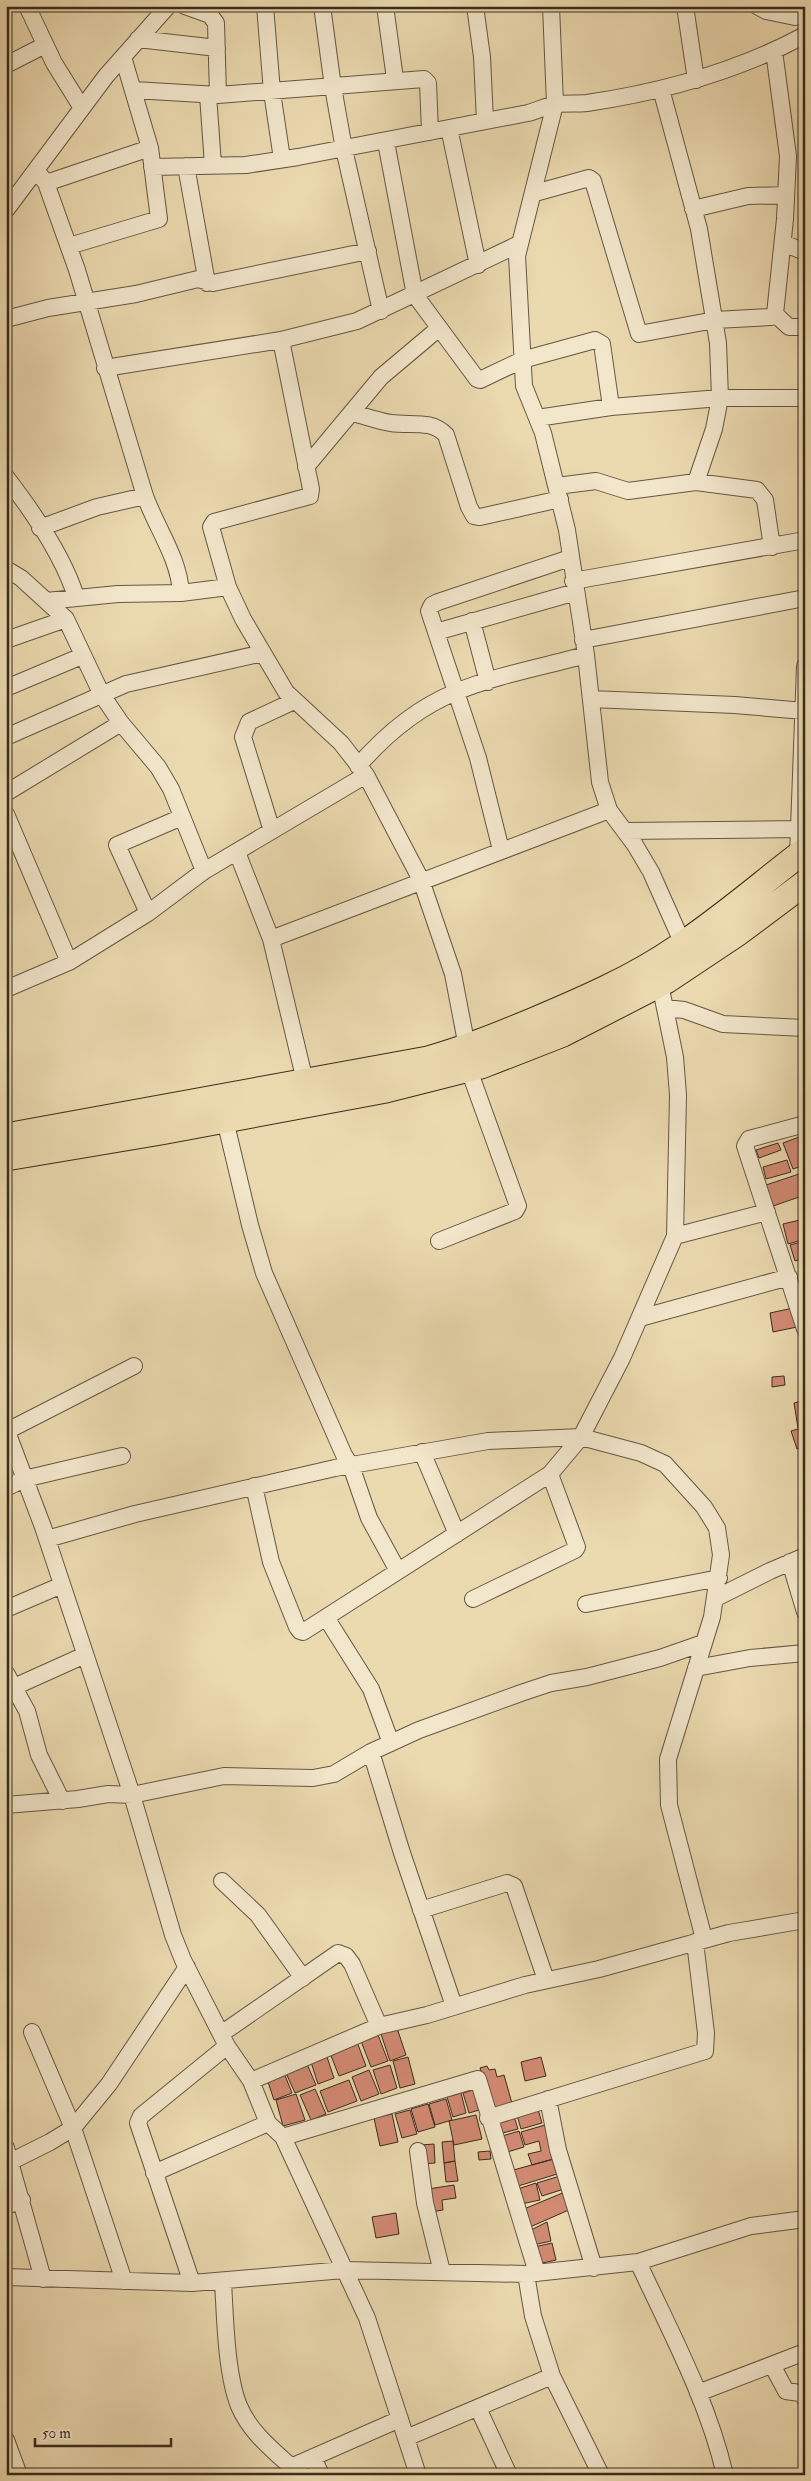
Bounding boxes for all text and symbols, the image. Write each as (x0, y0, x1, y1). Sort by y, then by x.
scale bar (35, 2416, 171, 2448)
text: 50 m (42, 2424, 71, 2443)

